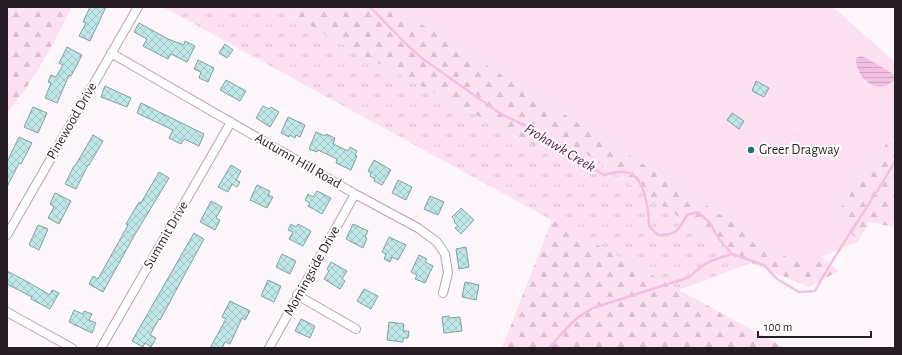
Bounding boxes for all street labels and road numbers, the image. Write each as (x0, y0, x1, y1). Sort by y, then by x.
street label: Pinewood Drive (44, 80, 100, 162)
street label: Autumn Hill Road (252, 131, 344, 191)
street label: Summit Drive (141, 199, 191, 271)
street label: Morningside Drive (282, 224, 342, 318)

